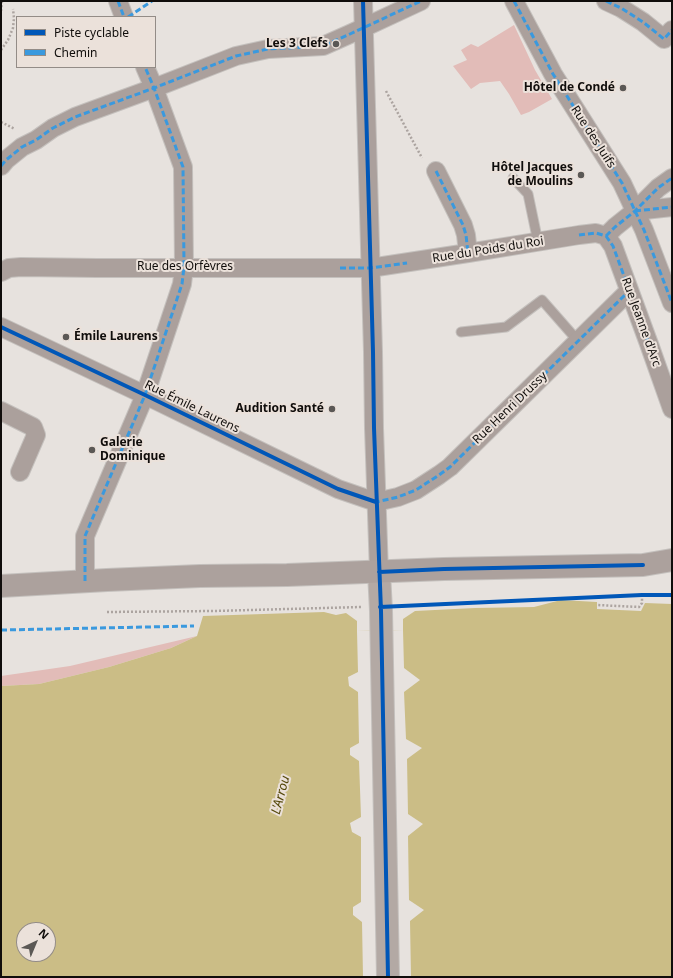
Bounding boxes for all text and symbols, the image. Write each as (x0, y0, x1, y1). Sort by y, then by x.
legend (16, 16, 156, 68)
text: Piste cyclable (54, 24, 129, 41)
place label: Les 3 Clefs (266, 37, 328, 51)
marker: Les 3 Clefs (331, 39, 341, 49)
text: Chemin (54, 44, 98, 61)
place label: Hôtel de Condé (524, 81, 615, 95)
marker: Hôtel de Condé (618, 83, 628, 93)
street label: Rue des Juifs (568, 103, 618, 171)
place label: Hôtel Jacques de Moulins (491, 161, 573, 189)
marker: Hôtel Jacques de Moulins (576, 170, 586, 180)
street label: Rue du Poids du Roi (431, 234, 545, 266)
street label: Rue des Orfèvres (137, 260, 233, 274)
street label: Rue Jeanne d'Arc (618, 276, 664, 368)
place label: Émile Laurens (74, 330, 158, 344)
marker: Émile Laurens (61, 332, 71, 342)
street label: Rue Henri Drussy (470, 369, 550, 447)
street label: Rue Émile Laurens (142, 378, 242, 436)
place label: Audition Santé (236, 402, 324, 416)
marker: Audition Santé (327, 404, 337, 414)
place label: Galerie Dominique (100, 436, 166, 464)
marker: Galerie Dominique (87, 445, 97, 455)
water label: L'Arrou (268, 774, 294, 816)
north arrow (16, 922, 56, 962)
text: N (36, 925, 52, 942)

